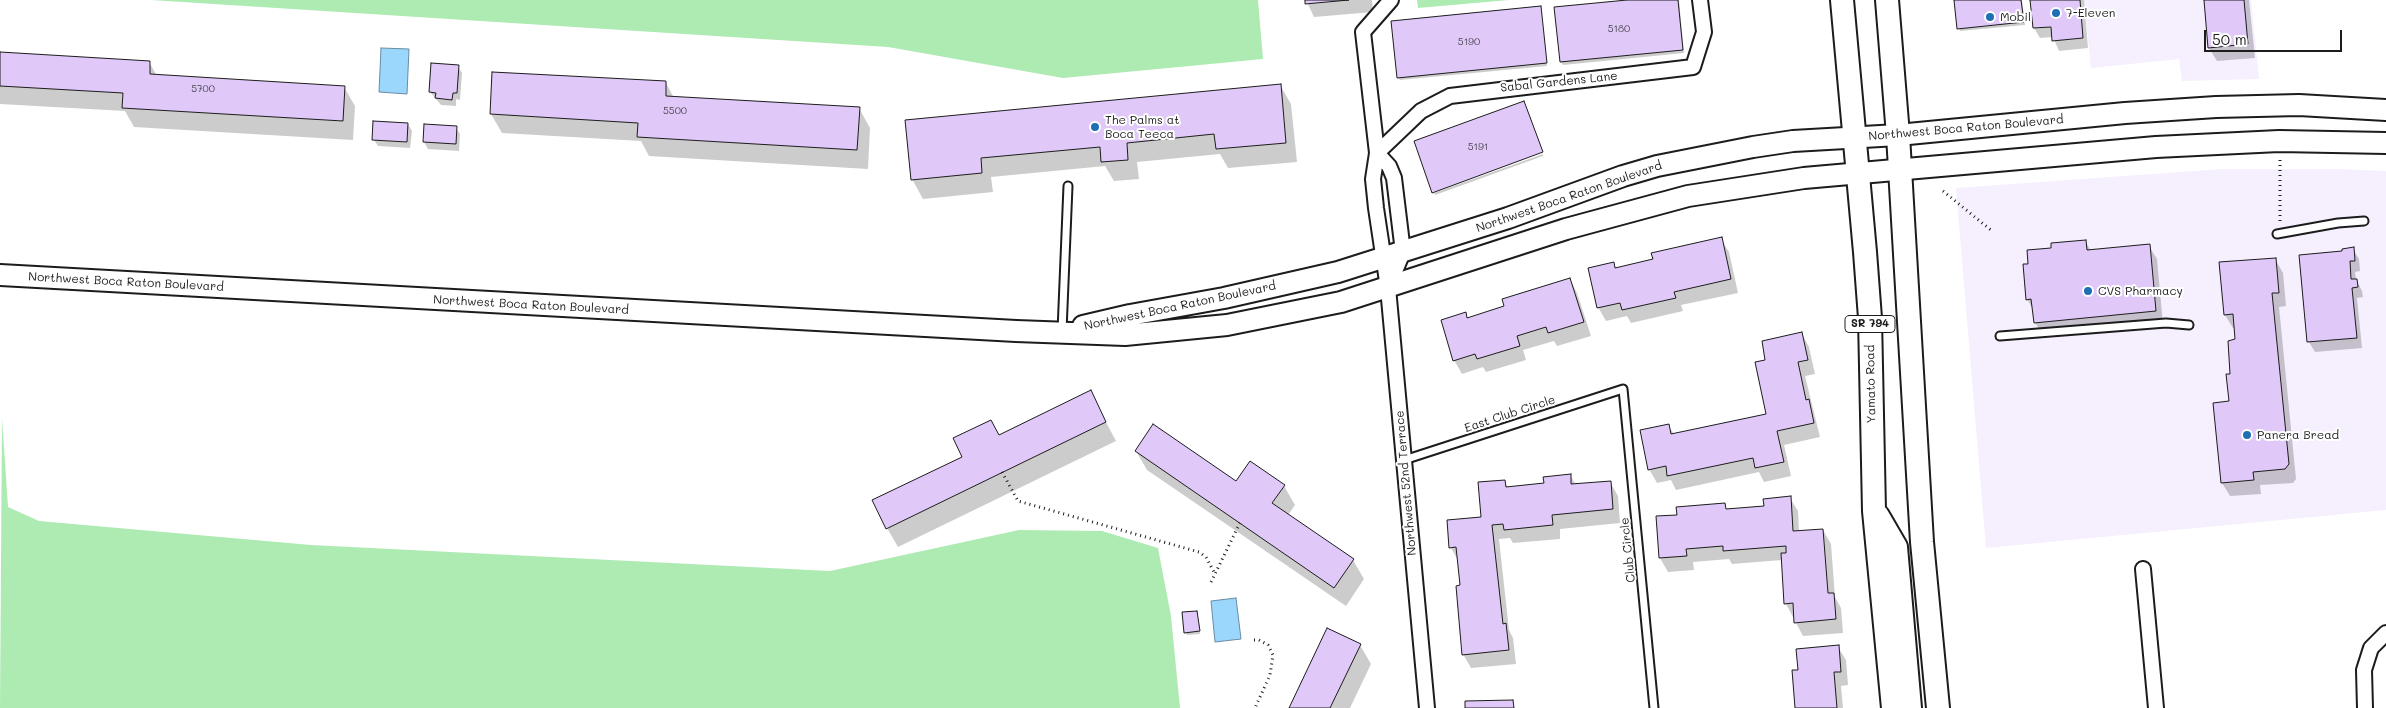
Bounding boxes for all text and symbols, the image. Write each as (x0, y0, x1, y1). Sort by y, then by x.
place label: 7-Eleven (2066, 6, 2115, 20)
marker: 7-Eleven (2050, 7, 2062, 19)
place label: Mobil (2000, 10, 2031, 24)
marker: Mobil (1984, 11, 1996, 23)
scale bar (2206, 20, 2344, 52)
house number: 5180 (1608, 23, 1630, 35)
text: 50 m (2212, 29, 2247, 49)
house number: 5190 (1458, 36, 1480, 48)
street label: Sabal Gardens Lane (1500, 69, 1618, 95)
house number: 5700 (191, 83, 215, 95)
house number: 5500 (663, 105, 687, 117)
street label: Northwest Boca Raton Boulevard (1868, 112, 2064, 144)
place label: The Palms at Boca Teeca (1105, 113, 1180, 141)
marker: The Palms at Boca Teeca (1089, 121, 1101, 133)
house number: 5191 (1468, 141, 1488, 153)
street label: Northwest Boca Raton Boulevard (1474, 158, 1664, 236)
street label: Northwest Boca Raton Boulevard (28, 270, 224, 294)
street label: Northwest Boca Raton Boulevard (1083, 279, 1277, 333)
place label: CVS Pharmacy (2098, 284, 2183, 298)
marker: CVS Pharmacy (2082, 285, 2094, 297)
street label: Northwest Boca Raton Boulevard (433, 293, 629, 317)
road number: SR 794 (1845, 316, 1895, 332)
street label: Yamato Road (1863, 345, 1879, 423)
street label: East Club Circle (1463, 393, 1557, 435)
street label: Northwest 52nd Terrace (1392, 410, 1420, 556)
place label: Panera Bread (2257, 428, 2339, 442)
marker: Panera Bread (2241, 429, 2253, 441)
street label: Club Circle (1617, 517, 1639, 583)

